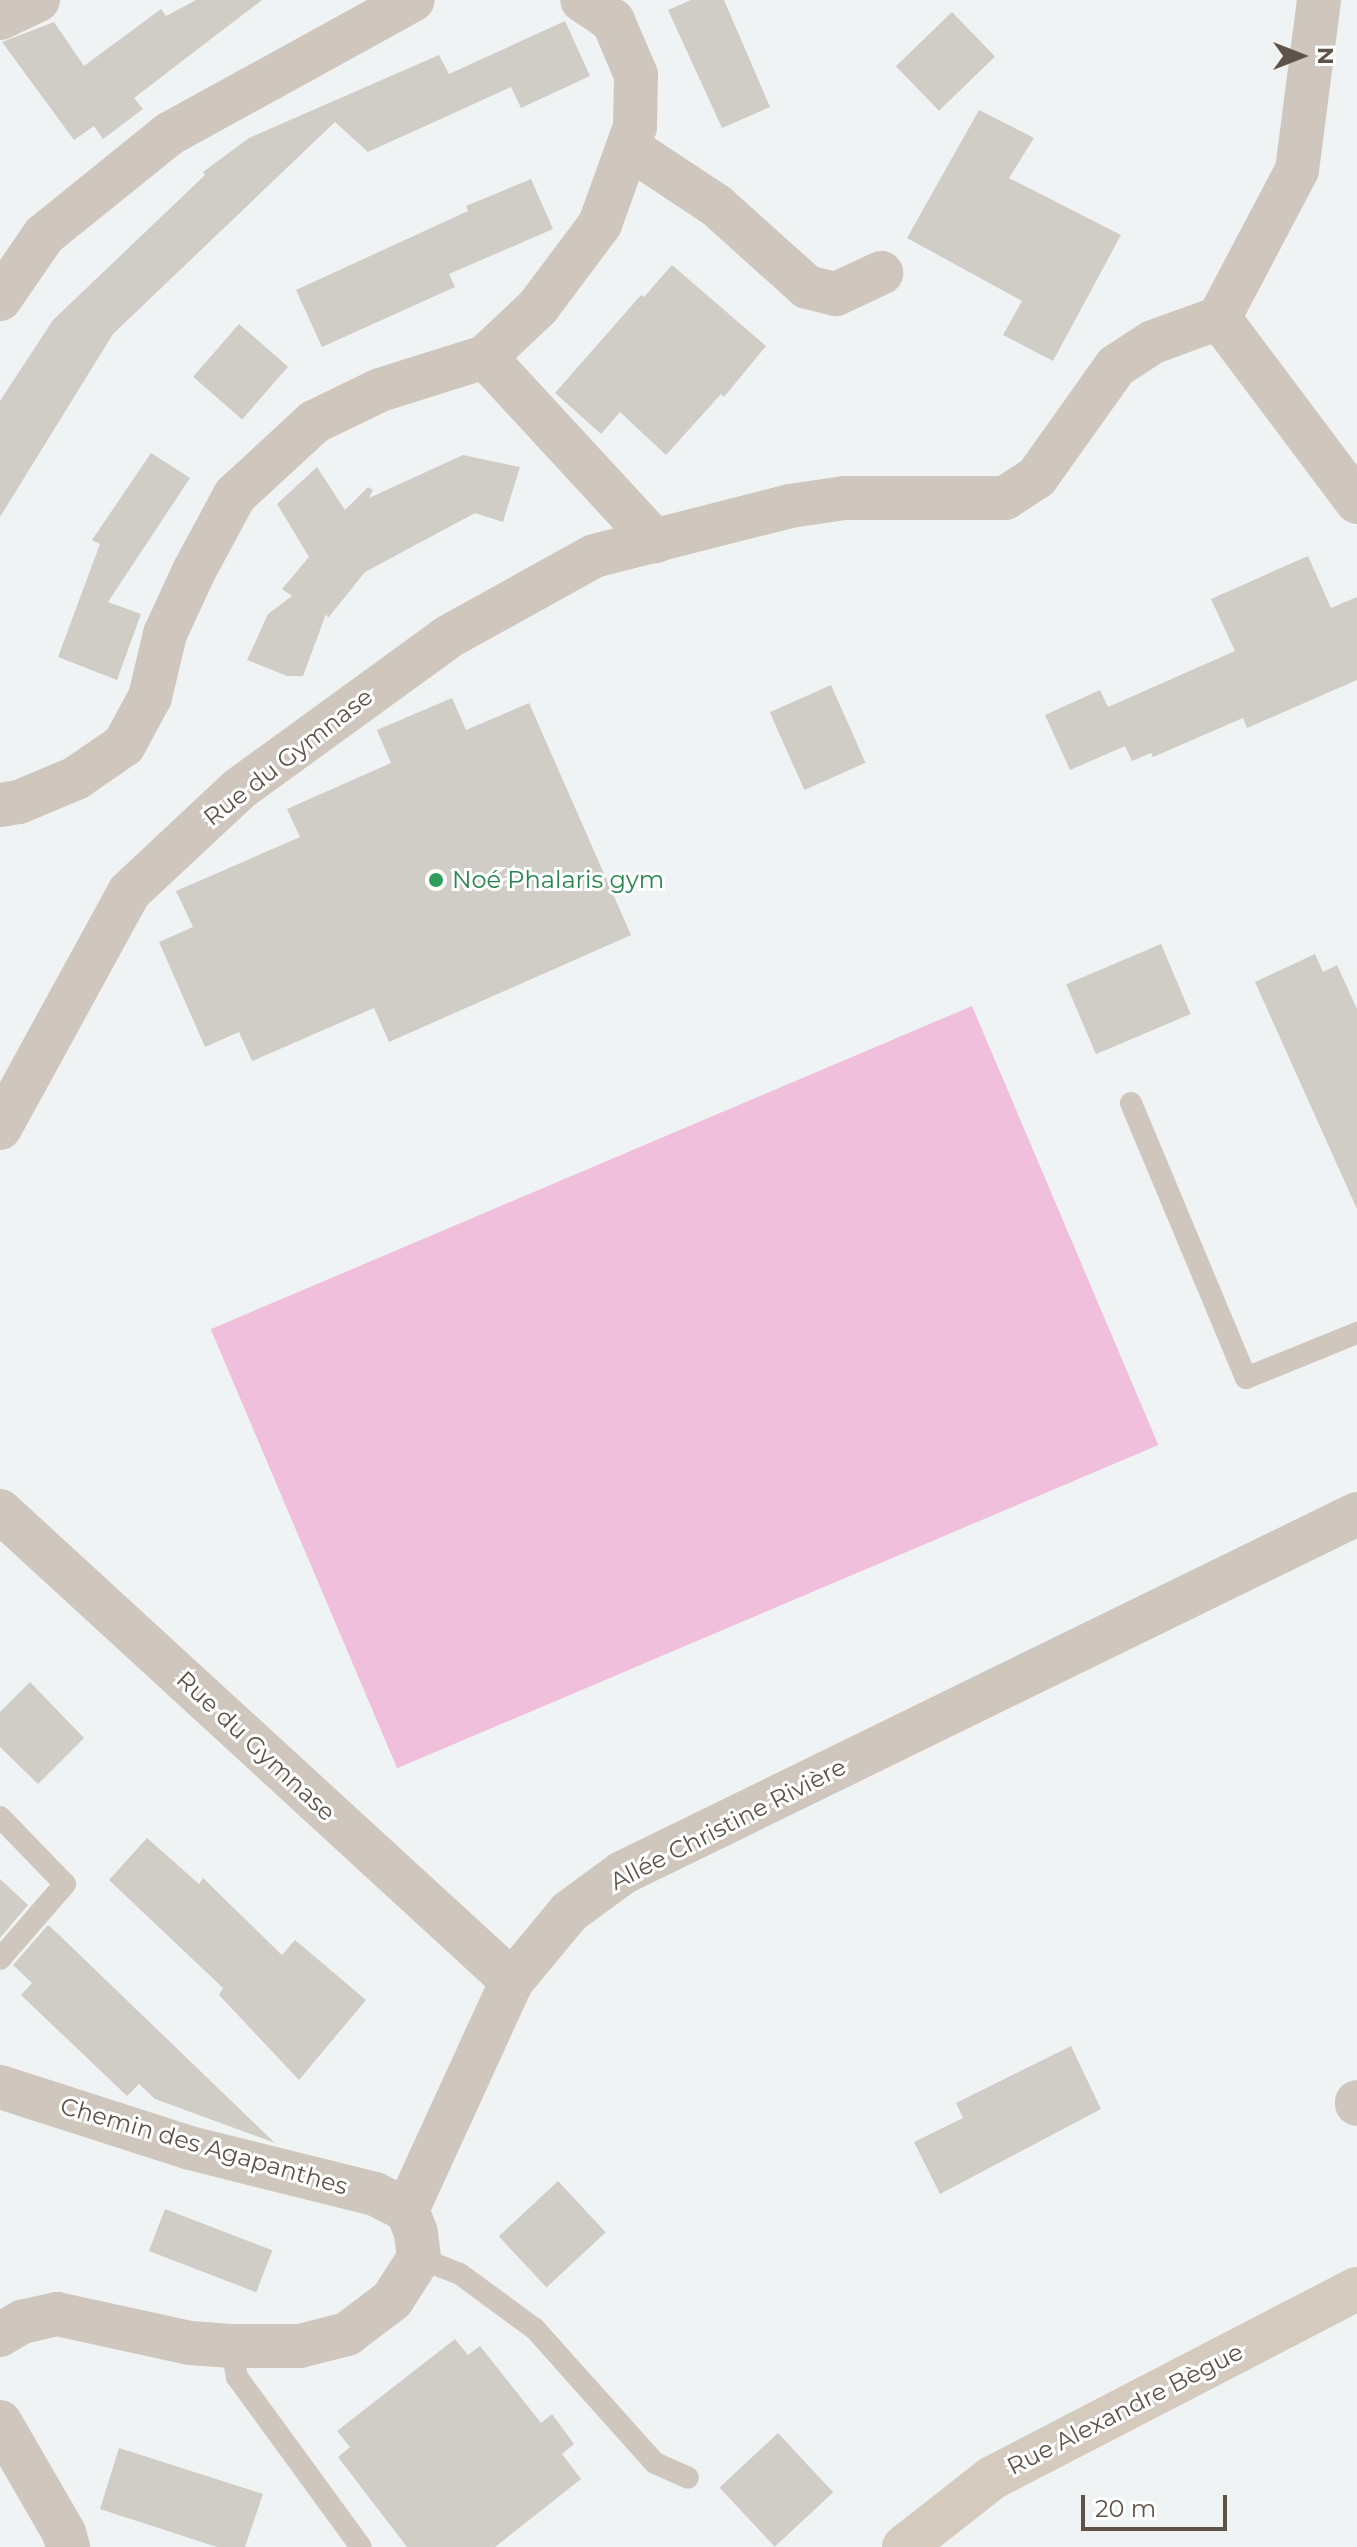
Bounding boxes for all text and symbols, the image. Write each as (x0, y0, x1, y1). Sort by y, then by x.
north arrow (1261, 16, 1341, 96)
text: N (1312, 47, 1339, 65)
street label: Rue du Gymnase (198, 682, 378, 832)
place label: Noé Phalaris gym (452, 866, 664, 894)
marker: Noé Phalaris gym (427, 871, 445, 889)
street label: Rue du Gymnase (171, 1665, 341, 1827)
street label: Allée Christine Rivière (605, 1752, 851, 1896)
street label: Chemin des Agapanthes (57, 2091, 351, 2201)
street label: Rue Alexandre Bègue (1002, 2337, 1248, 2481)
scale bar (1085, 2479, 1231, 2529)
text: 20 m (1095, 2494, 1156, 2523)

